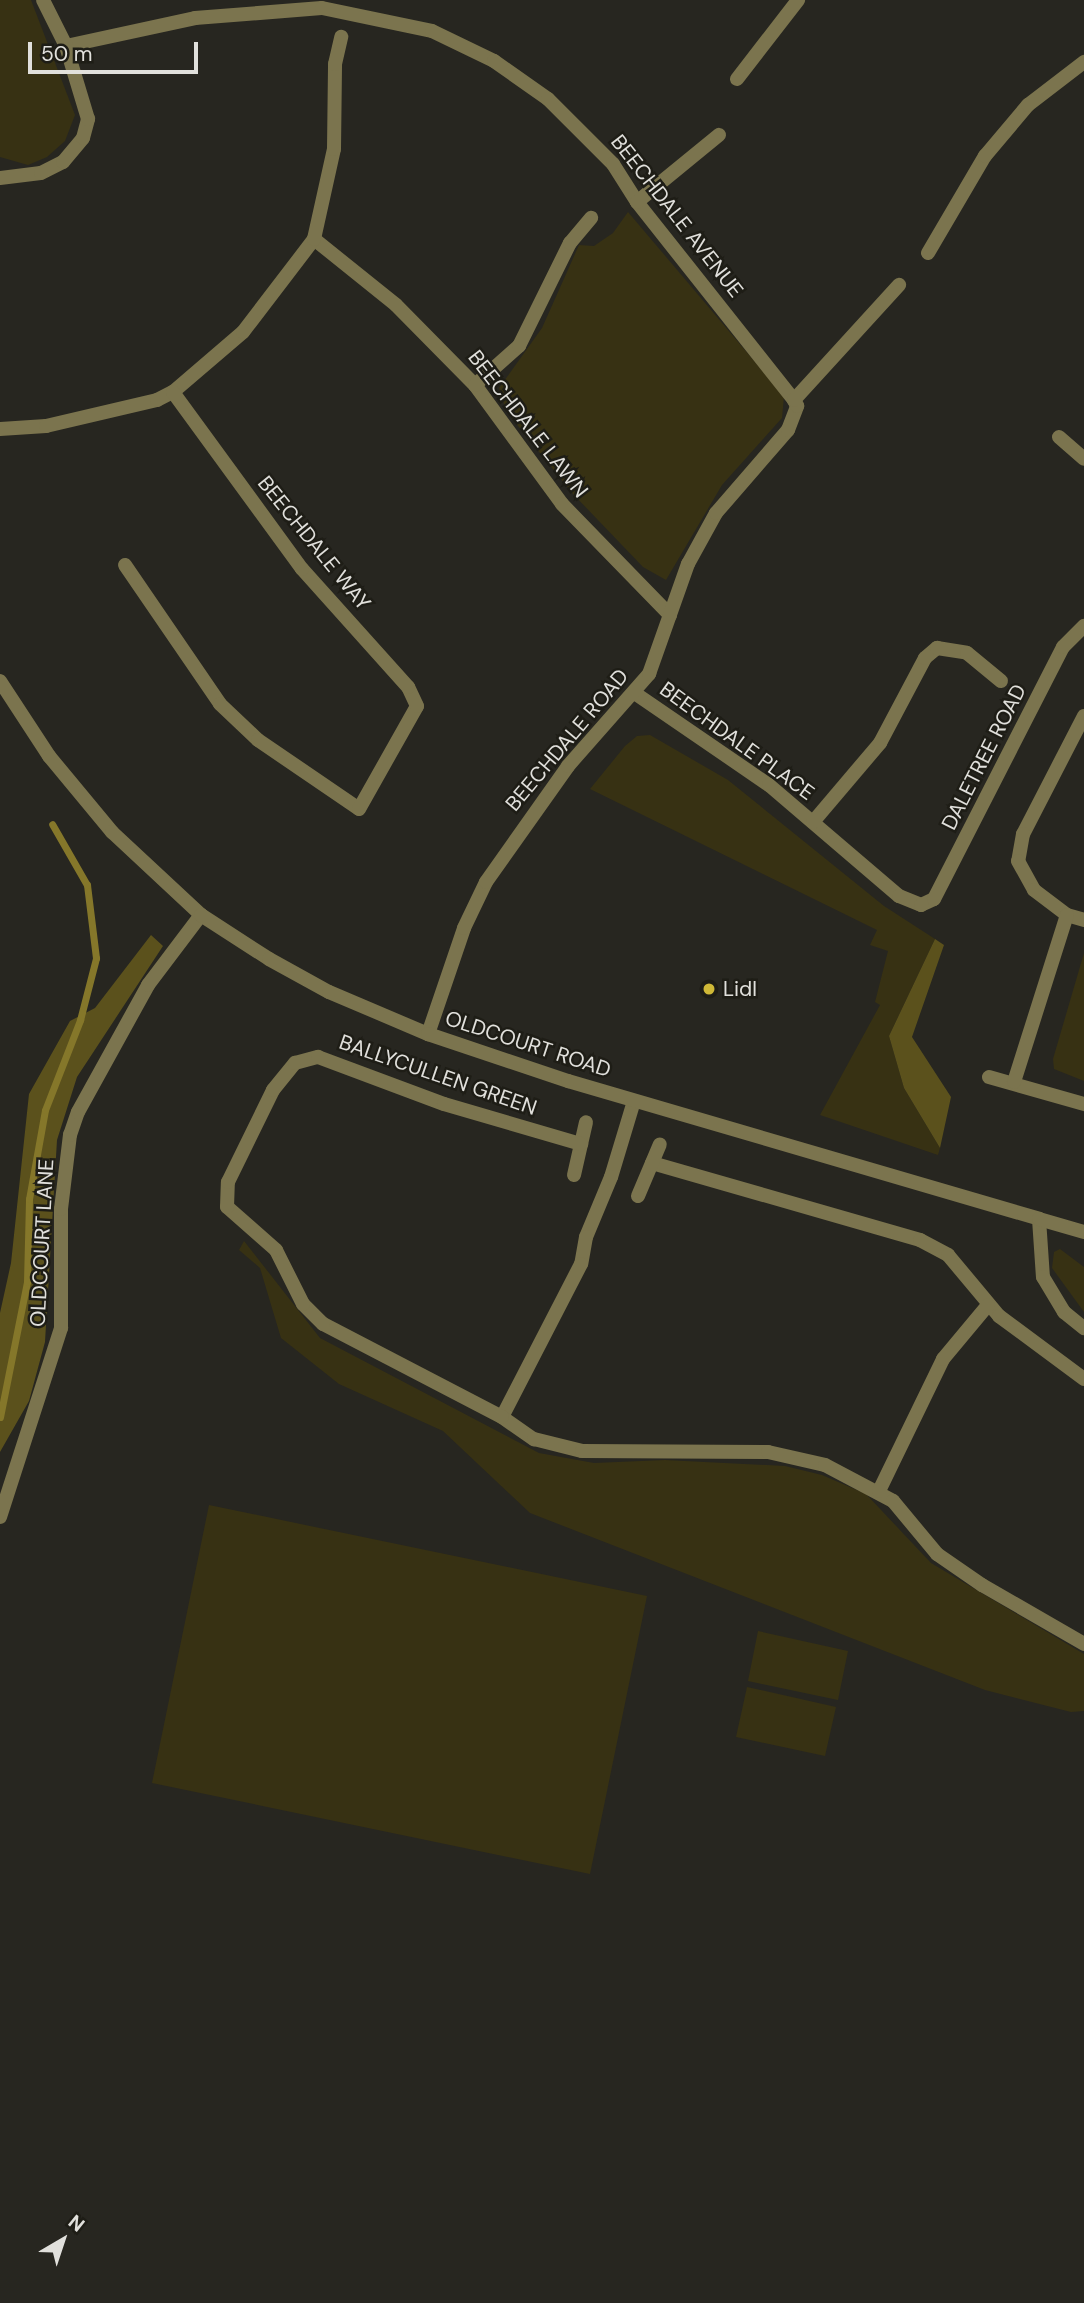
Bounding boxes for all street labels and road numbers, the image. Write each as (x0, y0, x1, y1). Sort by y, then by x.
street label: BEECHDALE AVENUE (606, 130, 748, 302)
street label: BEECHDALE LAWN (463, 345, 593, 503)
street label: BEECHDALE WAY (252, 471, 376, 615)
street label: BEECHDALE ROAD (500, 664, 634, 816)
street label: BEECHDALE PLACE (655, 676, 819, 806)
street label: DALETREE ROAD (936, 680, 1032, 834)
street label: OLDCOURT ROAD (442, 1005, 614, 1083)
street label: BALLYCULLEN GREEN (336, 1029, 540, 1121)
street label: OLDCOURT LANE (25, 1158, 59, 1328)

